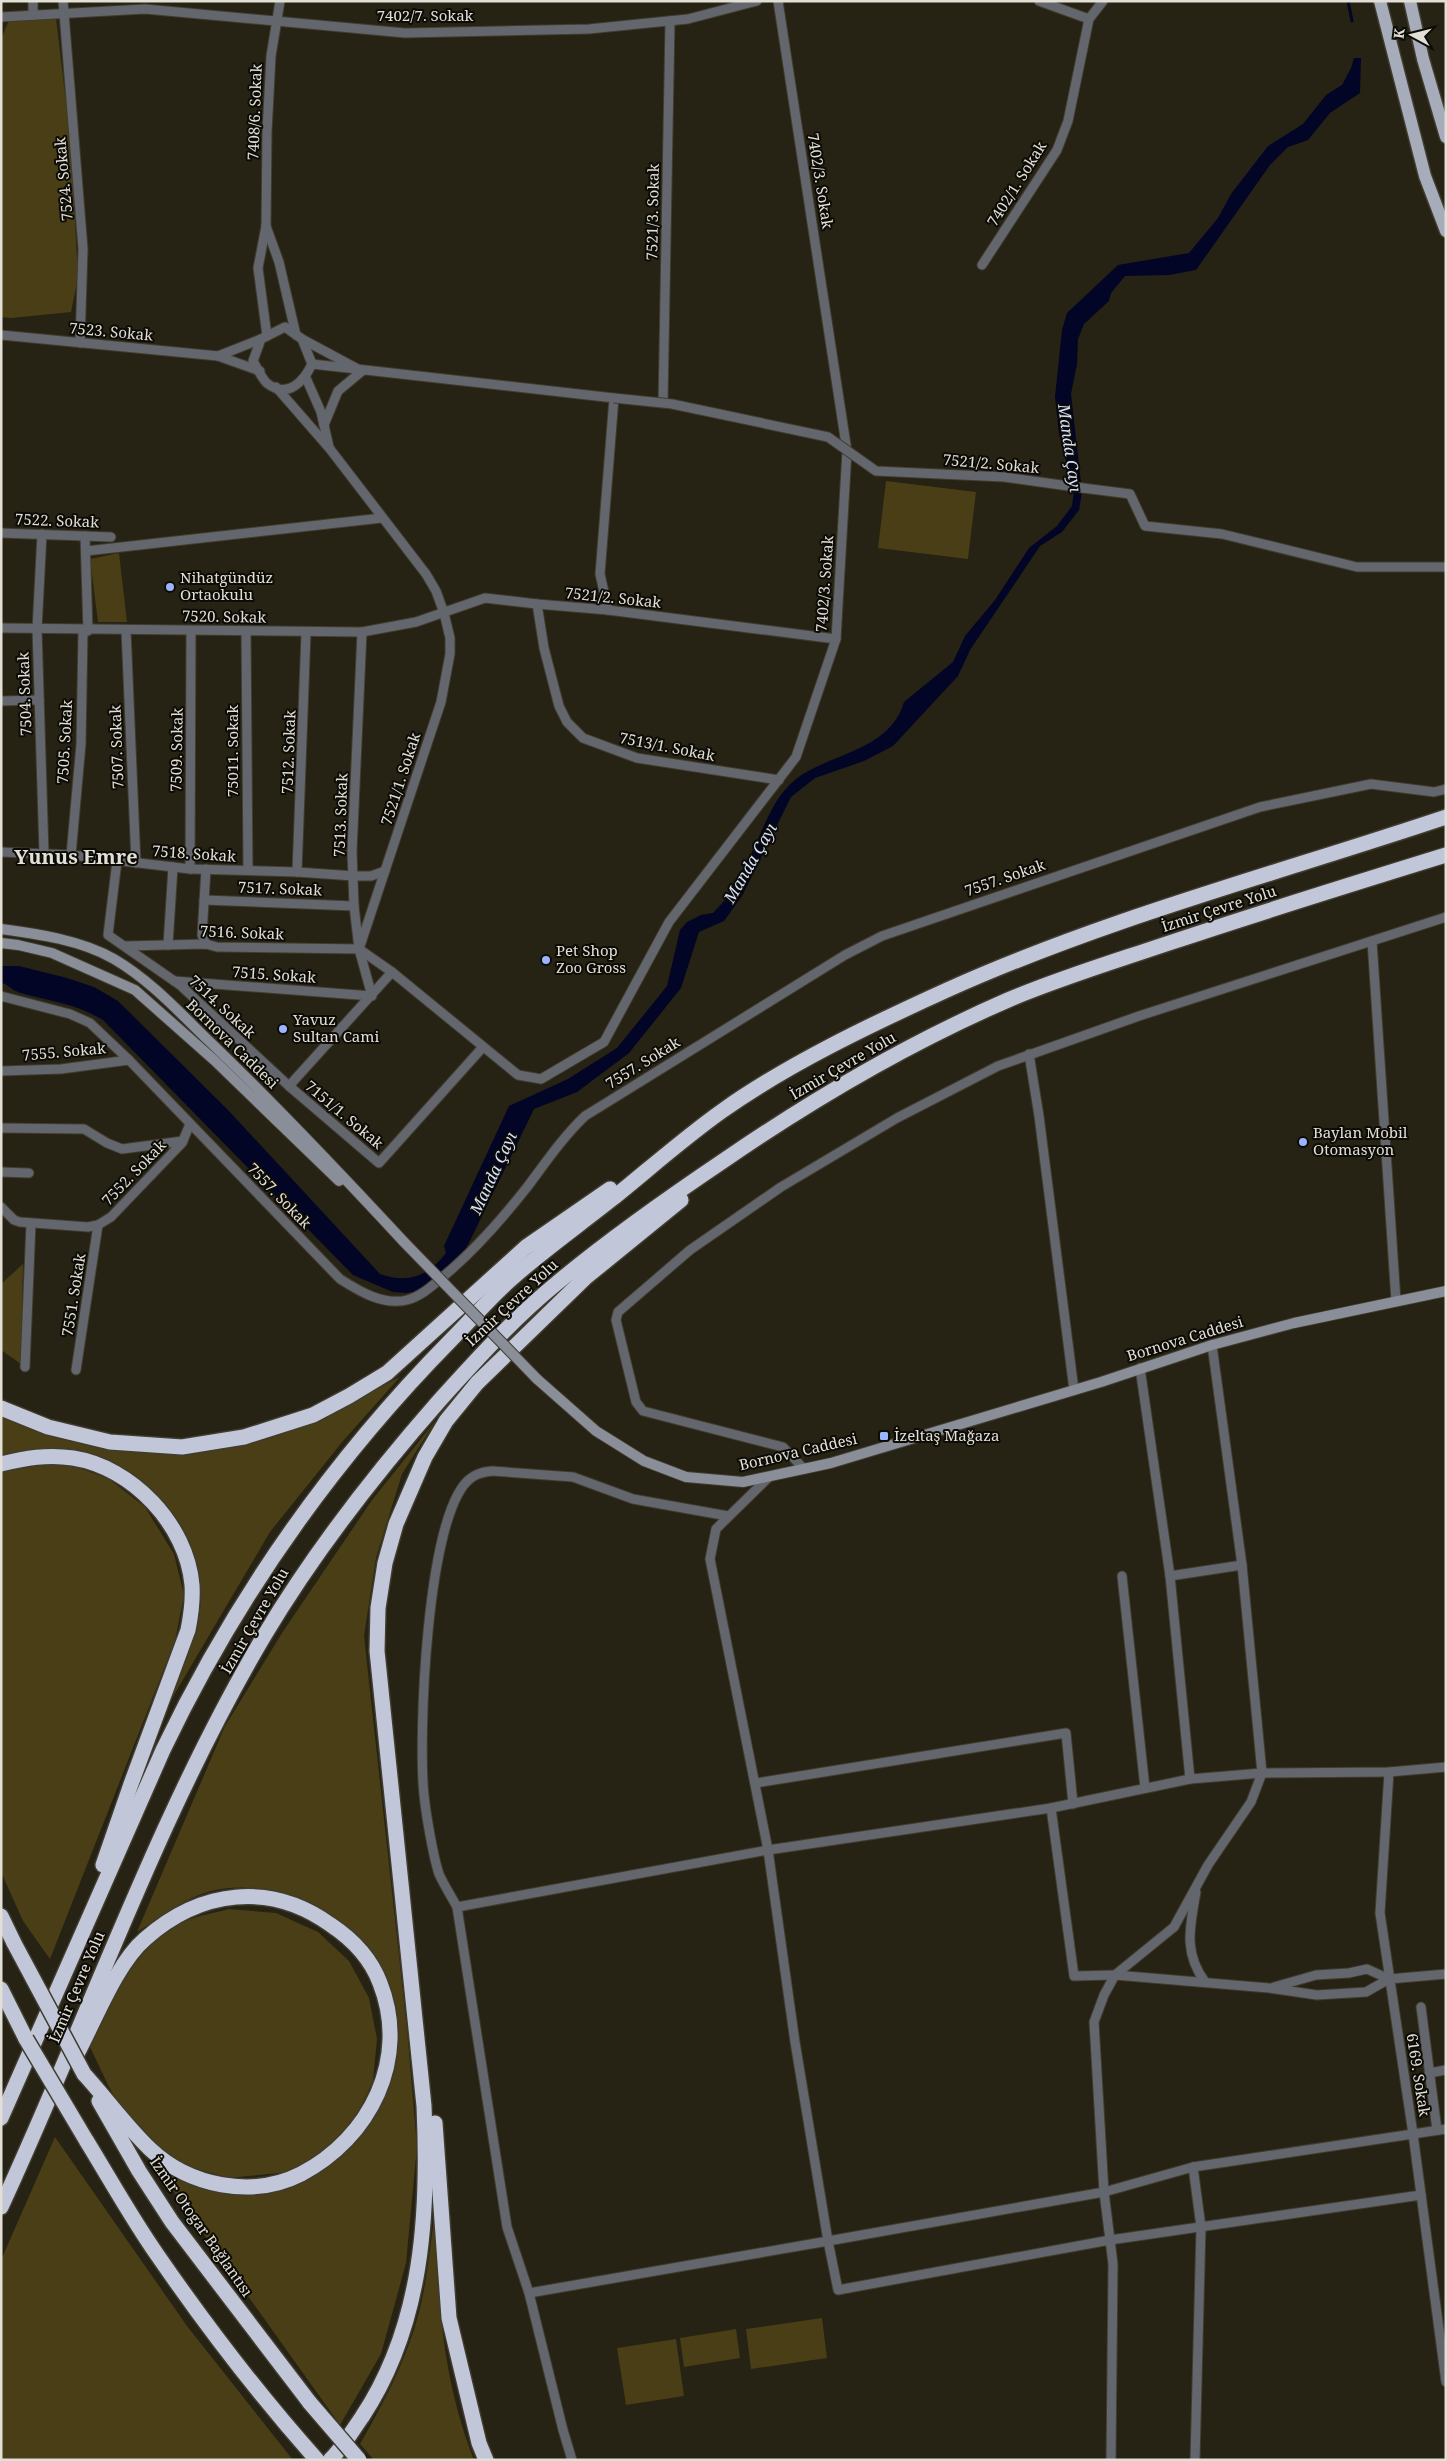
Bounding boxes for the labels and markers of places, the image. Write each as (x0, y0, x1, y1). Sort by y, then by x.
place label: Nihatgündüz Ortaokulu (180, 567, 273, 604)
marker: Nihatgündüz Ortaokulu (164, 581, 176, 593)
place label: Pet Shop Zoo Gross (556, 940, 626, 977)
marker: Pet Shop Zoo Gross (540, 954, 552, 966)
place label: Yavuz Sultan Cami (292, 1009, 379, 1046)
marker: Yavuz Sultan Cami (277, 1023, 289, 1035)
place label: Baylan Mobil Otomasyon (1313, 1122, 1408, 1159)
marker: Baylan Mobil Otomasyon (1297, 1136, 1309, 1148)
place label: İzeltaş Mağaza (894, 1425, 999, 1445)
marker: İzeltaş Mağaza (878, 1430, 890, 1442)

